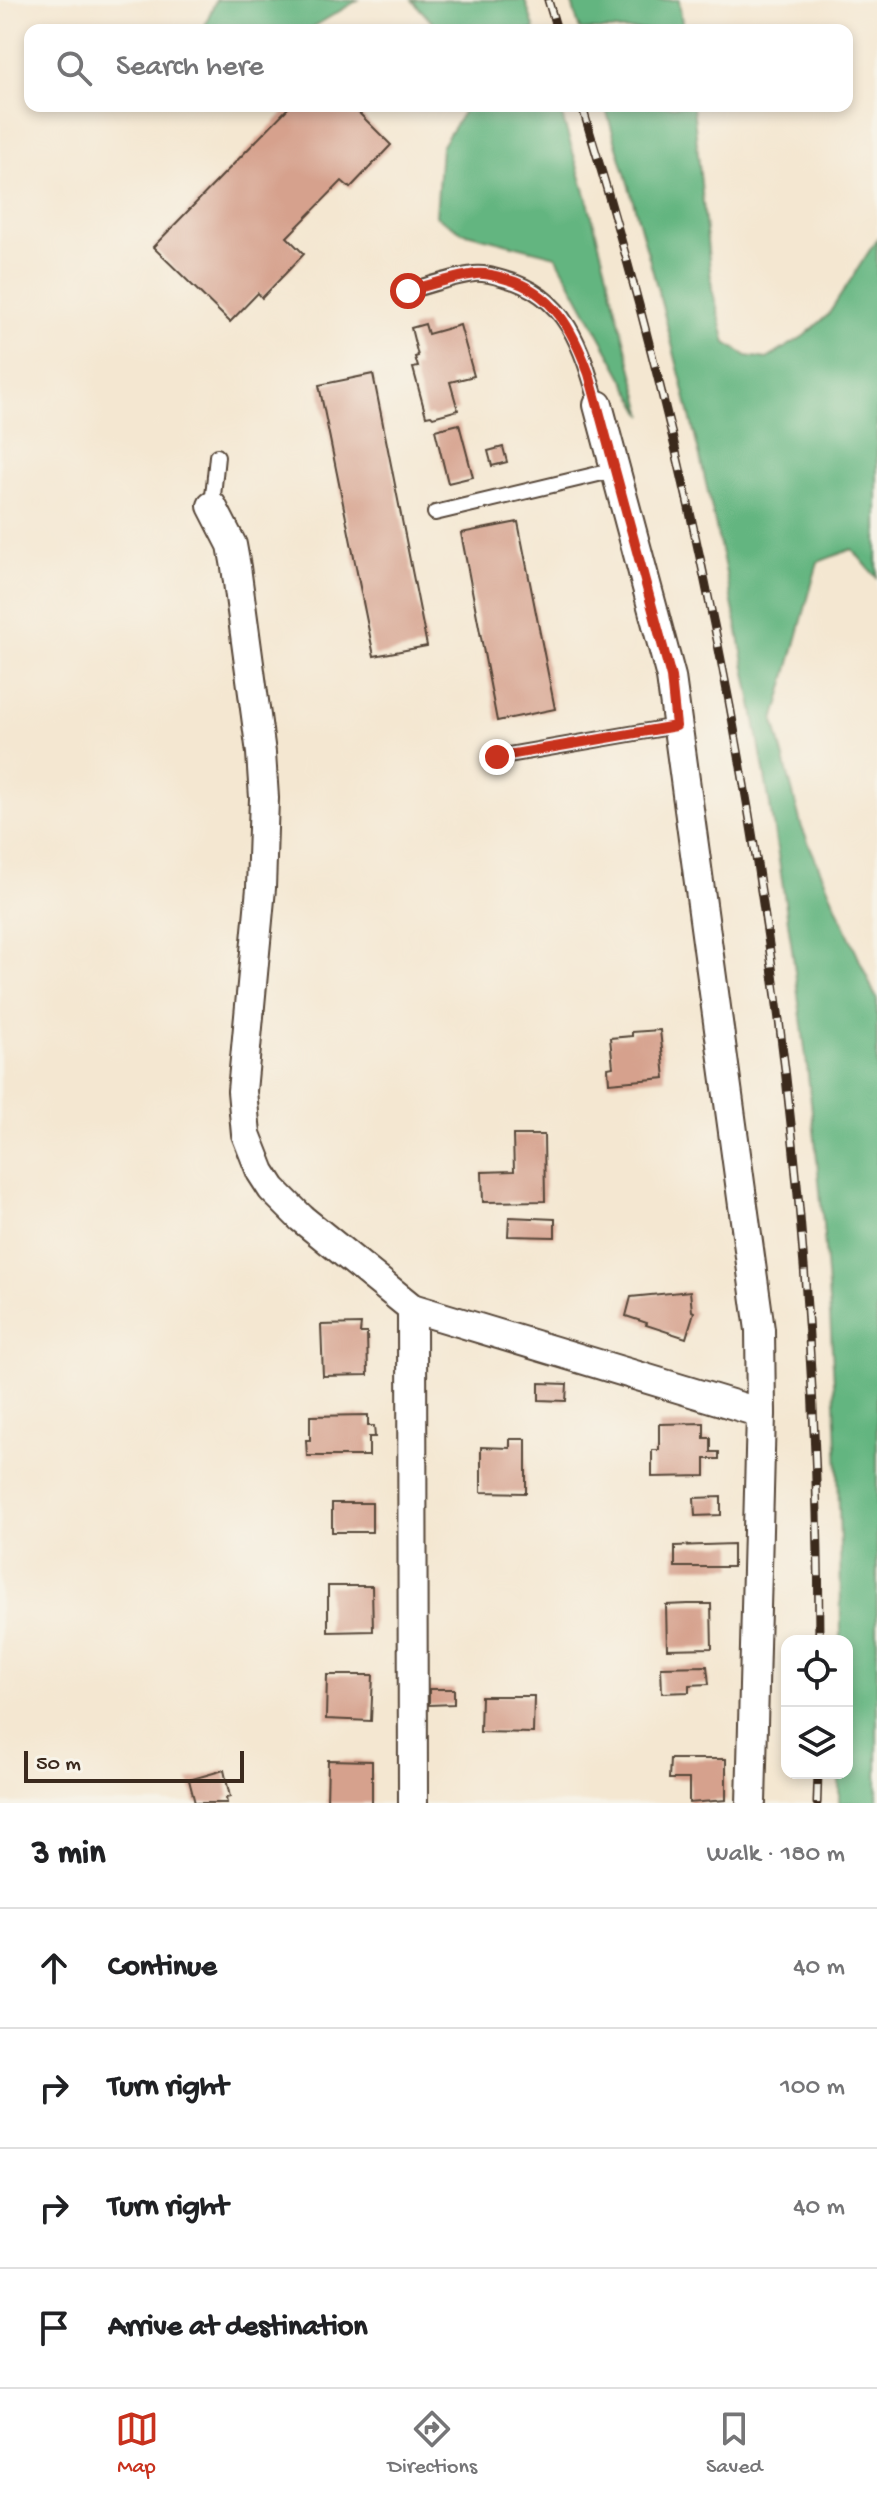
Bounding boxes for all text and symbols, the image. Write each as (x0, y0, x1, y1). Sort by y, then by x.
search box (24, 24, 853, 112)
icon: search (52, 46, 96, 90)
text: Search here (116, 51, 264, 86)
route start (390, 273, 426, 309)
route end (479, 739, 515, 775)
map controls (781, 1635, 853, 1779)
button: locate (781, 1635, 853, 1707)
button: layers (781, 1707, 853, 1779)
scale bar (24, 1747, 244, 1783)
text: 50 m (36, 1752, 81, 1778)
text: 3 min (32, 1835, 105, 1875)
text: Walk · 180 m (707, 1840, 845, 1871)
icon: ahead (32, 1946, 76, 1990)
text: Continue (108, 1951, 217, 1986)
text: 40 m (793, 1953, 845, 1984)
icon: right (32, 2066, 76, 2110)
text: Turn right (108, 2071, 228, 2106)
text: 100 m (780, 2073, 845, 2104)
icon: right (32, 2186, 76, 2230)
text: Turn right (108, 2191, 228, 2226)
text: 40 m (793, 2193, 845, 2224)
icon: arrive (32, 2306, 76, 2350)
text: Arrive at destination (108, 2311, 368, 2346)
tab: Map (115, 2407, 159, 2481)
tab: Directions (388, 2407, 477, 2481)
tab: Saved (706, 2407, 762, 2481)

